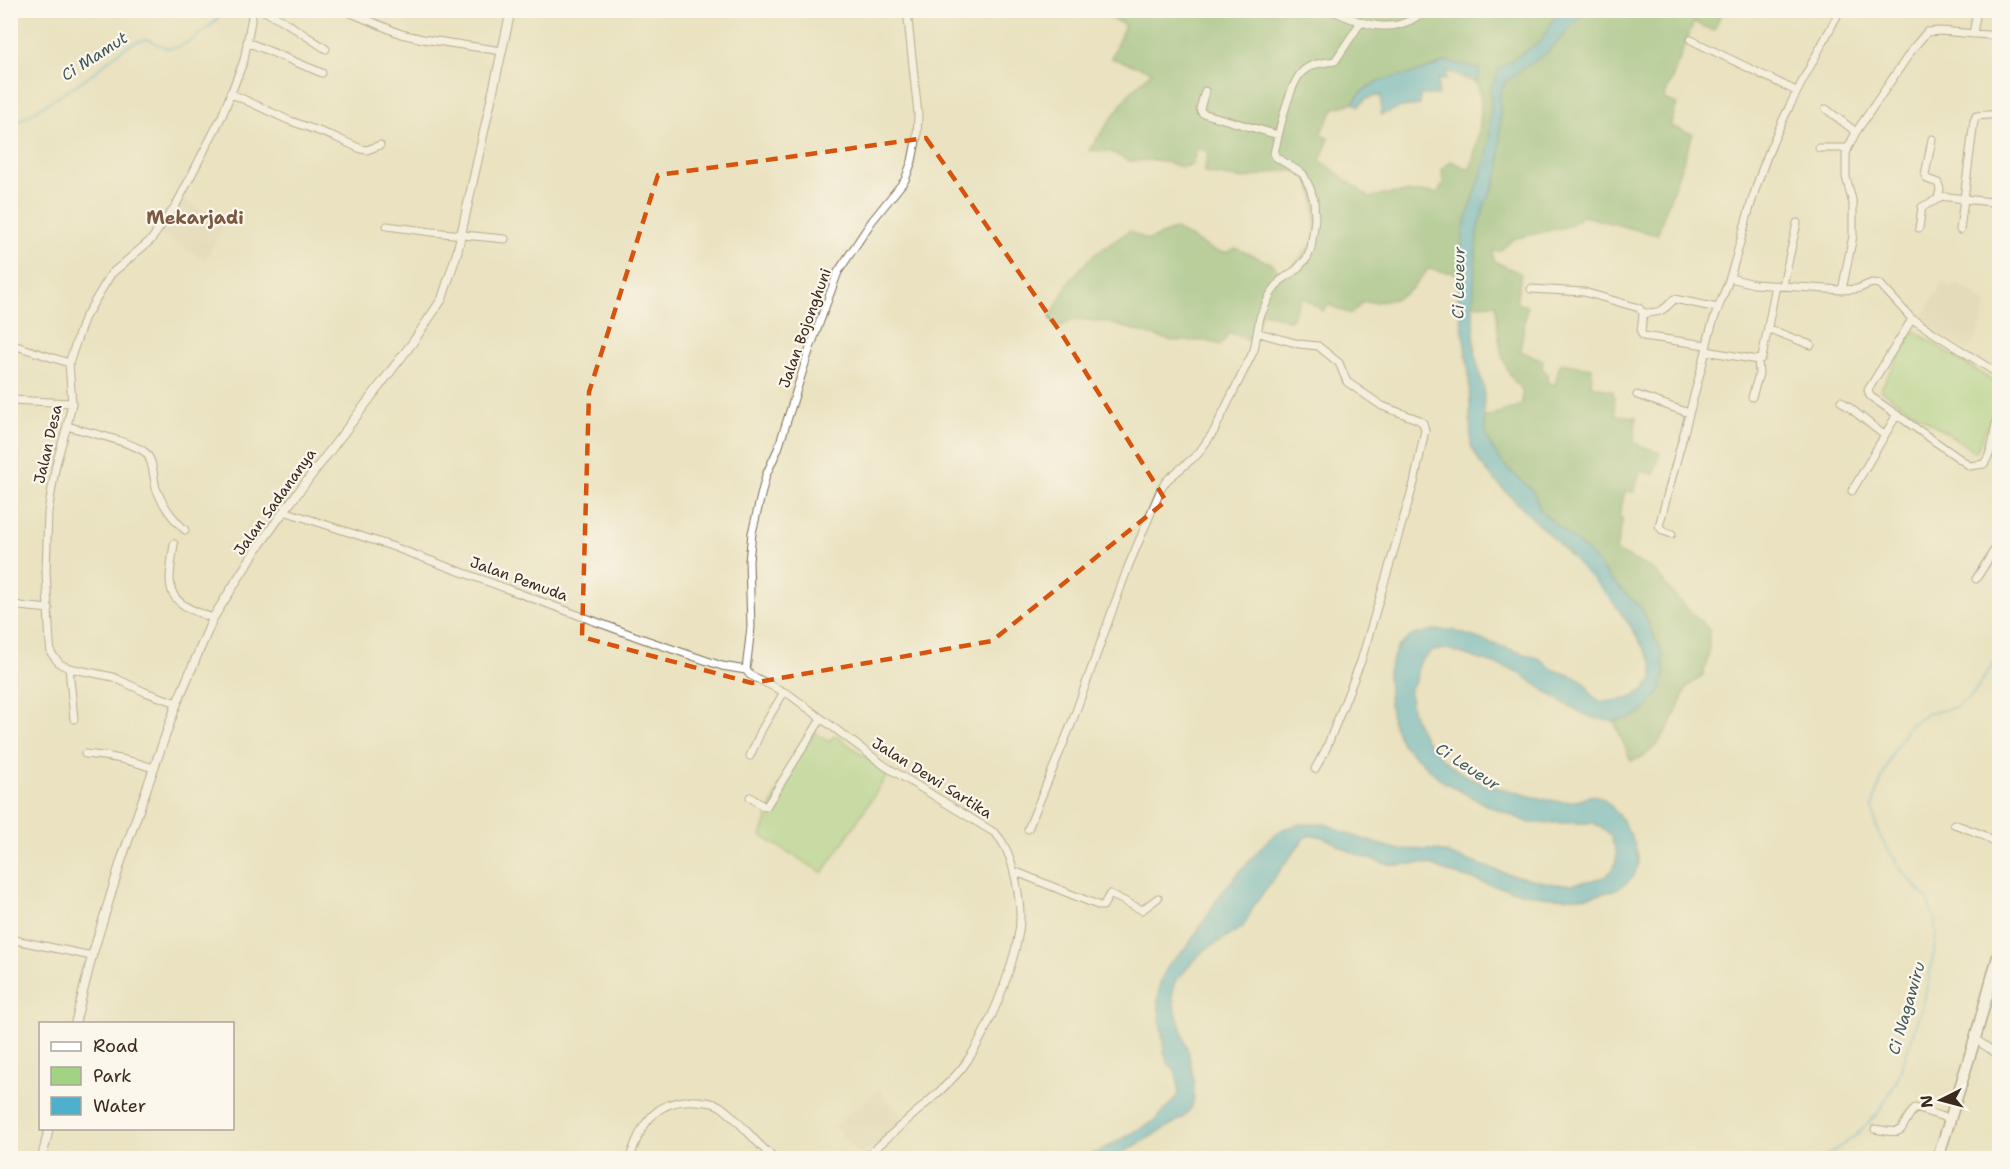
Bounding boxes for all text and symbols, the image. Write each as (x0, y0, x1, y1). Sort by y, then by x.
water label: Ci Mamut (57, 27, 132, 86)
district label: Mekarjadi (146, 206, 244, 230)
water label: Ci Leueur (1447, 246, 1470, 319)
street label: Jalan Bojonghuni (774, 265, 836, 391)
street label: Jalan Desa (29, 402, 67, 486)
street label: Jalan Sadananya (229, 444, 321, 560)
street label: Jalan Pemuda (467, 552, 571, 606)
street label: Jalan Dewi Sartika (868, 733, 996, 823)
water label: Ci Leueur (1432, 738, 1504, 795)
water label: Ci Nagawiru (1883, 959, 1930, 1057)
legend (39, 1022, 234, 1130)
text: Road (93, 1034, 138, 1058)
text: Park (93, 1064, 132, 1088)
north arrow (1911, 1070, 1971, 1130)
text: Water (93, 1094, 146, 1118)
text: N (1915, 1094, 1938, 1109)

